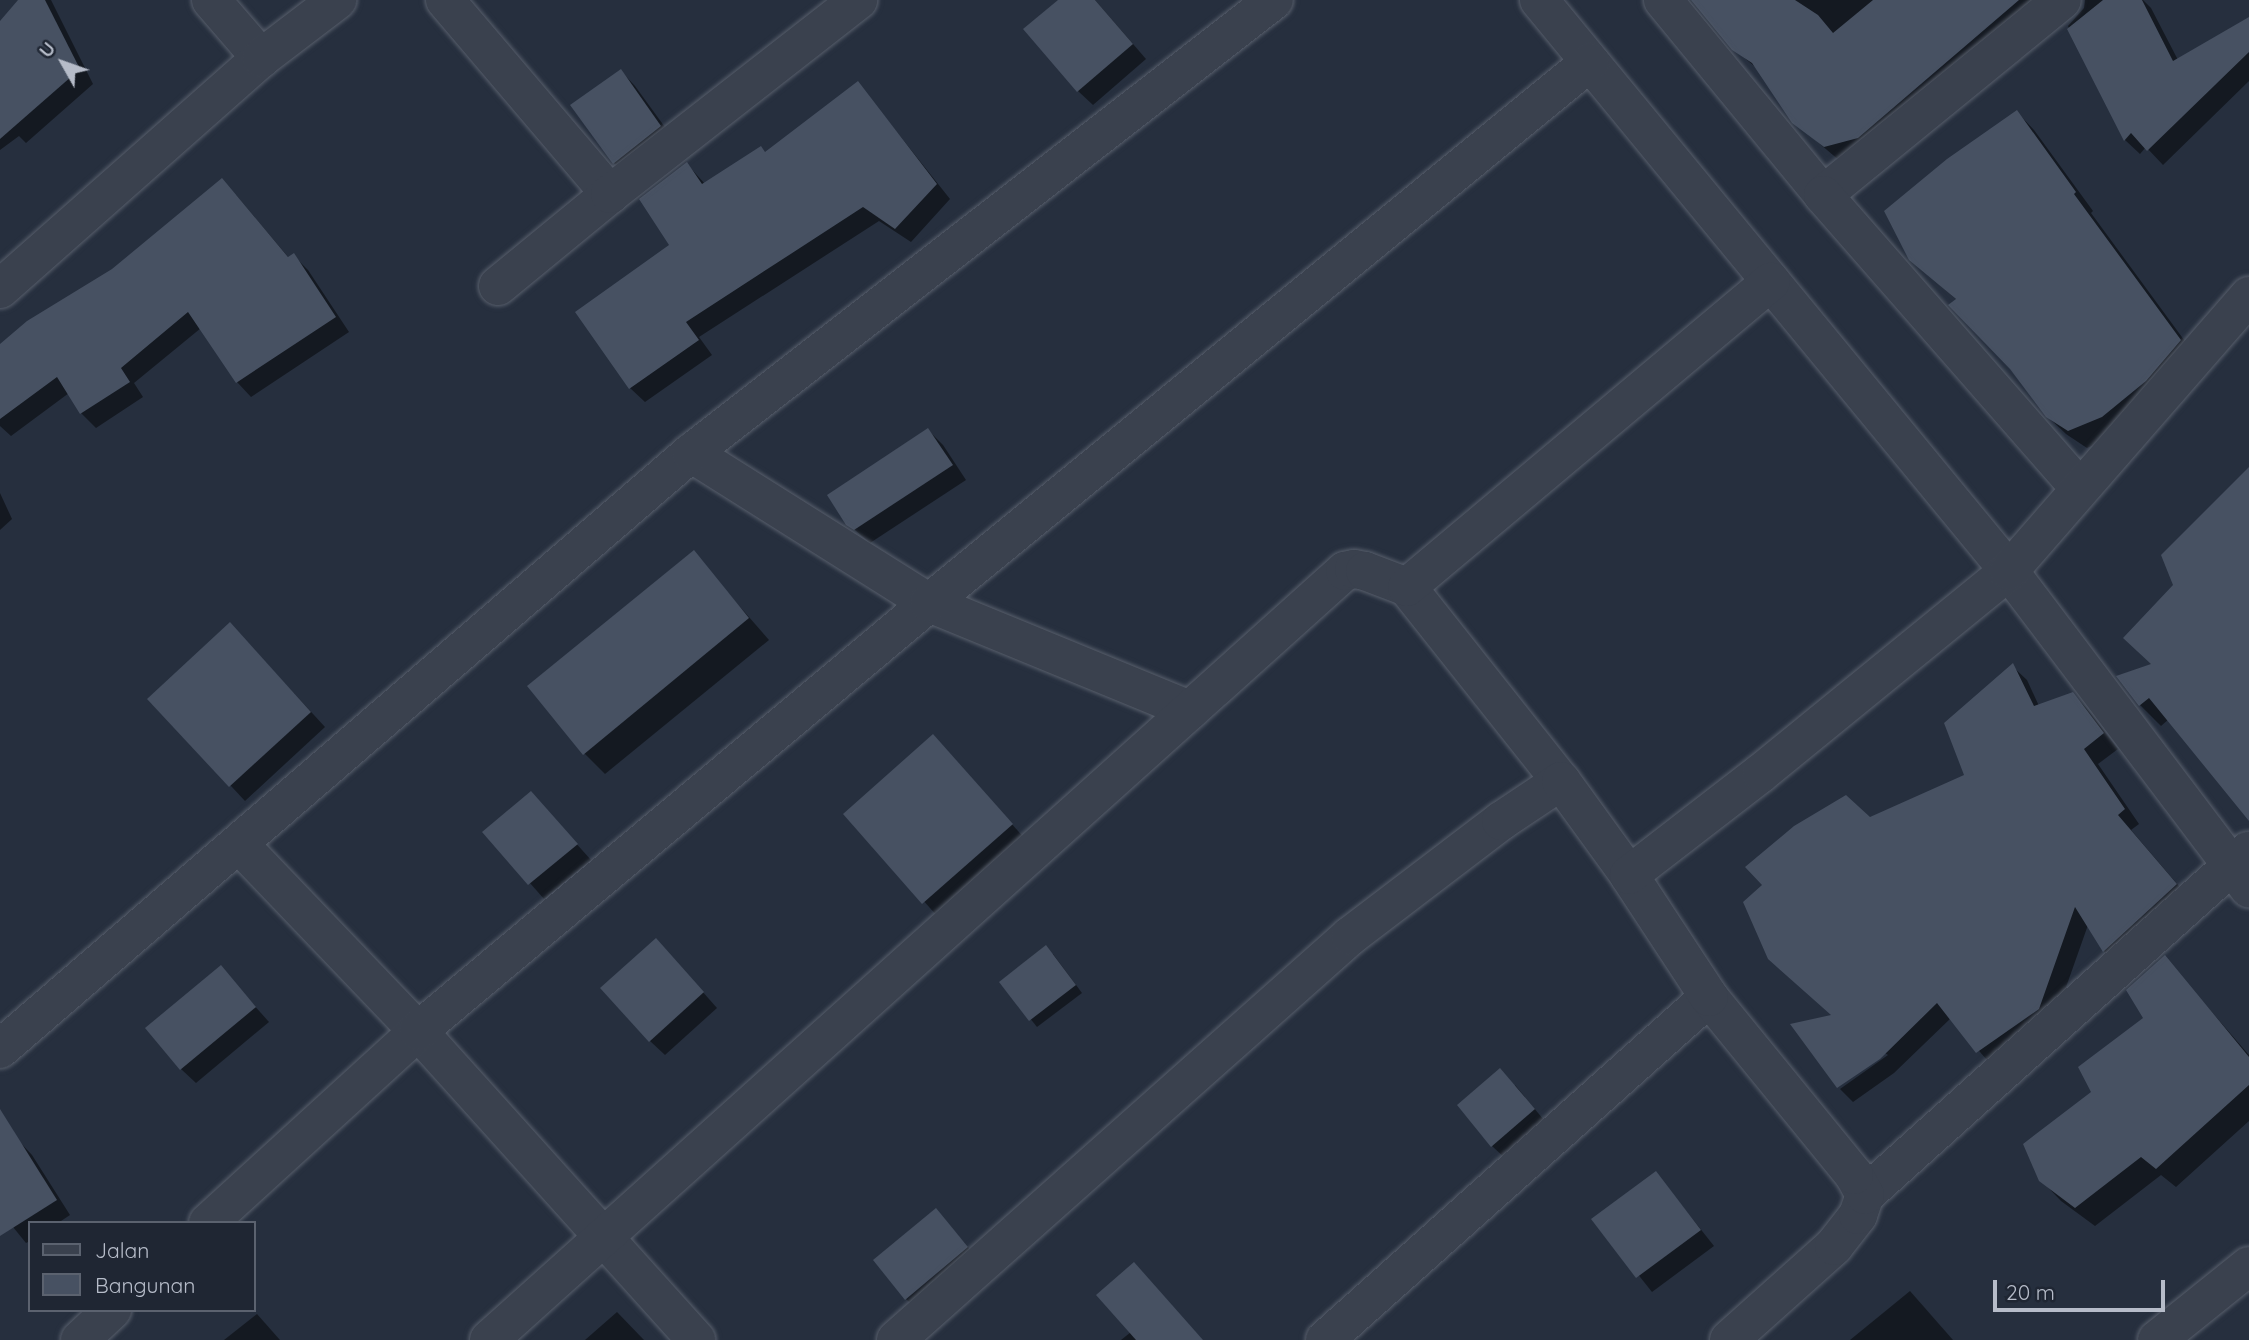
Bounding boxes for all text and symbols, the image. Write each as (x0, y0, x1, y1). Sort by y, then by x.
north arrow (28, 28, 98, 98)
text: U (33, 37, 60, 62)
legend (28, 1221, 256, 1312)
text: Jalan (95, 1237, 149, 1263)
scale bar (1997, 1266, 2168, 1310)
text: Bangunan (95, 1272, 195, 1298)
text: 20 m (2006, 1279, 2055, 1305)

